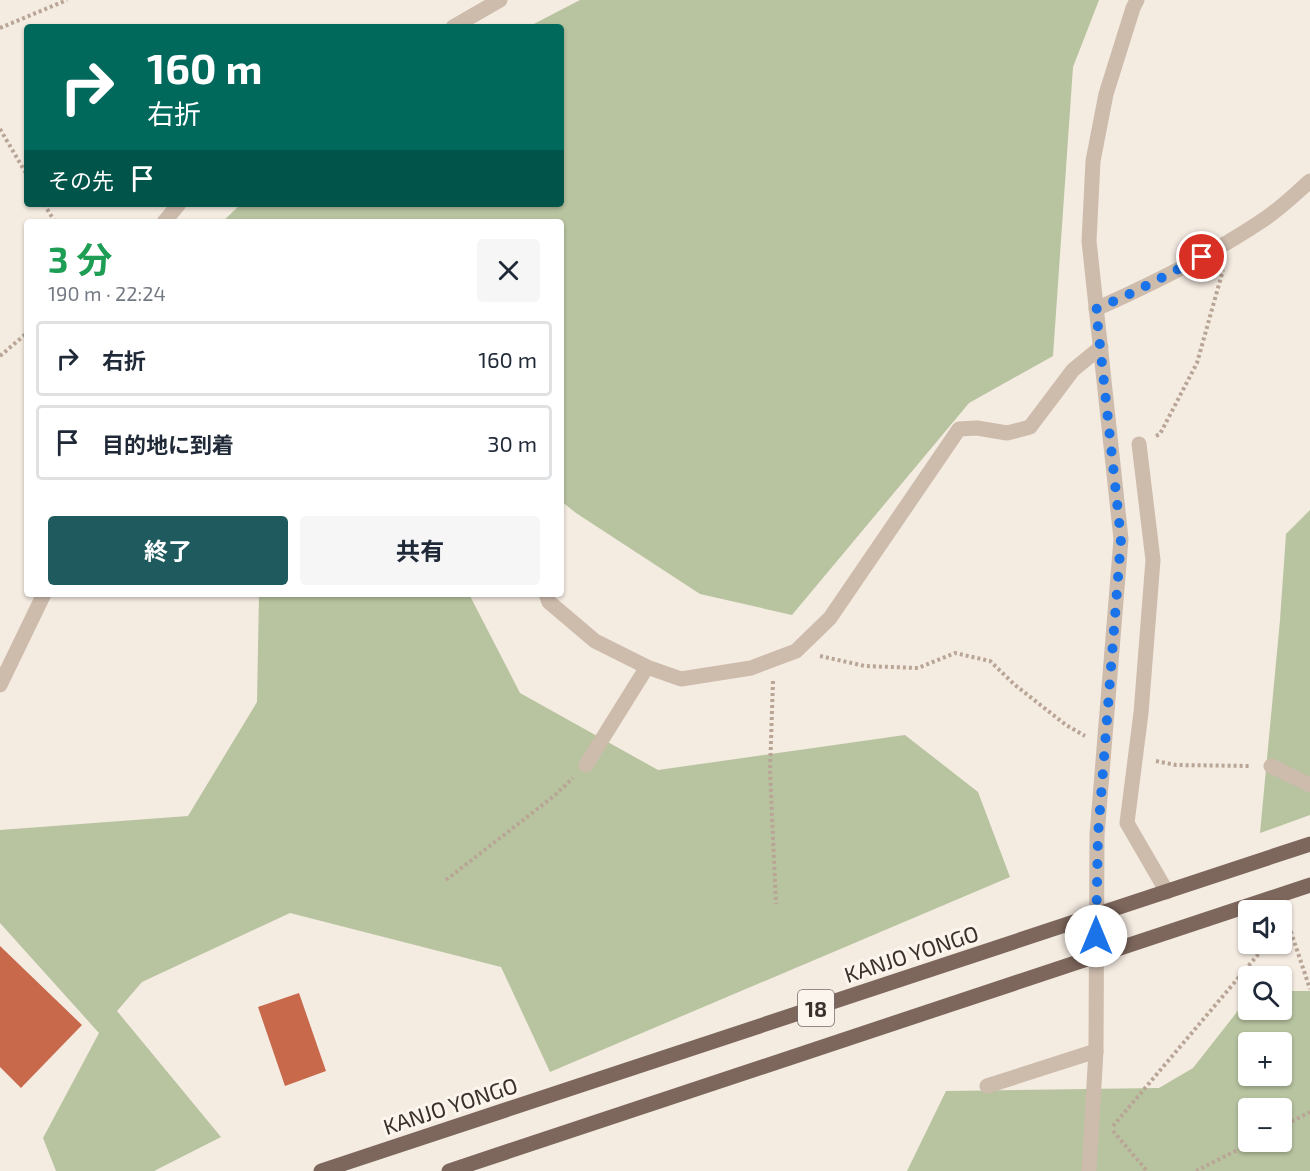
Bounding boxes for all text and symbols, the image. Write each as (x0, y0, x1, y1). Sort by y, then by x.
text: 160 m (147, 42, 263, 92)
icon: right (48, 48, 126, 126)
text: 右折 (147, 97, 201, 129)
icon: arrive (126, 162, 159, 195)
text: その先 (48, 167, 114, 193)
pin (1176, 231, 1227, 282)
text: 3 分 (48, 237, 112, 280)
button: close (477, 239, 540, 302)
icon: arrive (1185, 240, 1218, 273)
text: 190 m · 22:24 (48, 281, 166, 305)
icon: right (51, 342, 84, 375)
text: 160 m (478, 346, 537, 372)
text: 右折 (102, 347, 146, 373)
icon: arrive (51, 426, 84, 459)
text: 30 m (487, 430, 537, 456)
text: 目的地に到着 (102, 431, 234, 457)
button: 終了 (48, 516, 288, 585)
button: 共有 (300, 516, 540, 585)
map controls (1238, 900, 1292, 1152)
button: sound (1238, 900, 1292, 954)
position arrow (1064, 904, 1128, 968)
street label: KANJO YONGO (841, 919, 981, 987)
button: search (1238, 966, 1292, 1020)
road number: 18 (798, 990, 834, 1026)
button: + (1238, 1032, 1292, 1086)
street label: KANJO YONGO (380, 1071, 520, 1139)
button: − (1238, 1098, 1292, 1152)

